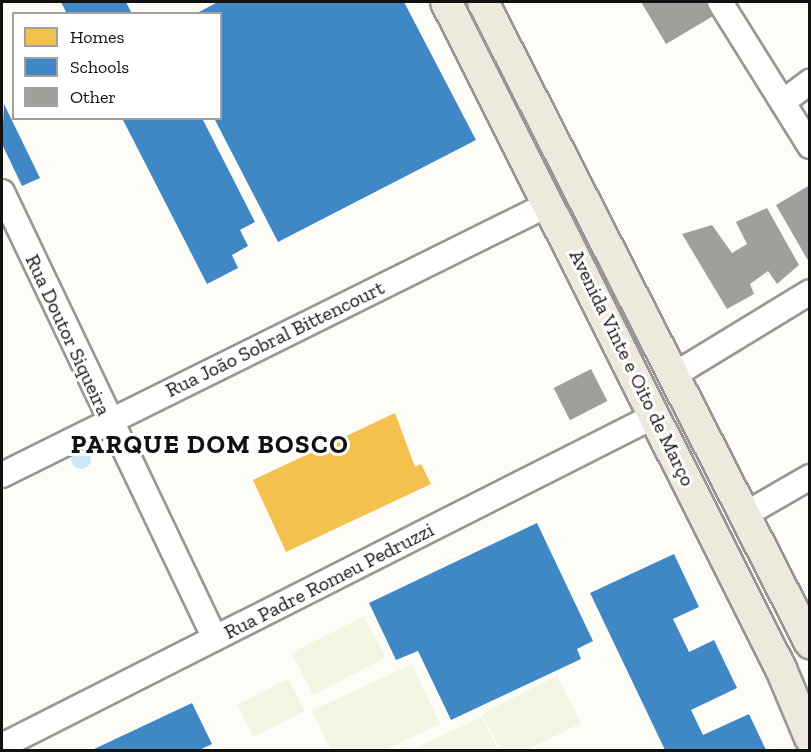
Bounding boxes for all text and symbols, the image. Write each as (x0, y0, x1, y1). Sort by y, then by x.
legend (12, 12, 222, 120)
text: Homes (70, 26, 124, 48)
text: Schools (70, 56, 129, 78)
text: Other (70, 86, 116, 108)
street label: Avenida Vinte e Oito de Março (564, 246, 700, 490)
street label: Rua Doutor Siqueira (20, 251, 116, 419)
street label: Rua João Sobral Bittencourt (162, 275, 388, 403)
district label: PARQUE DOM BOSCO (71, 429, 349, 461)
street label: Rua Padre Romeu Pedruzzi (220, 518, 438, 644)

